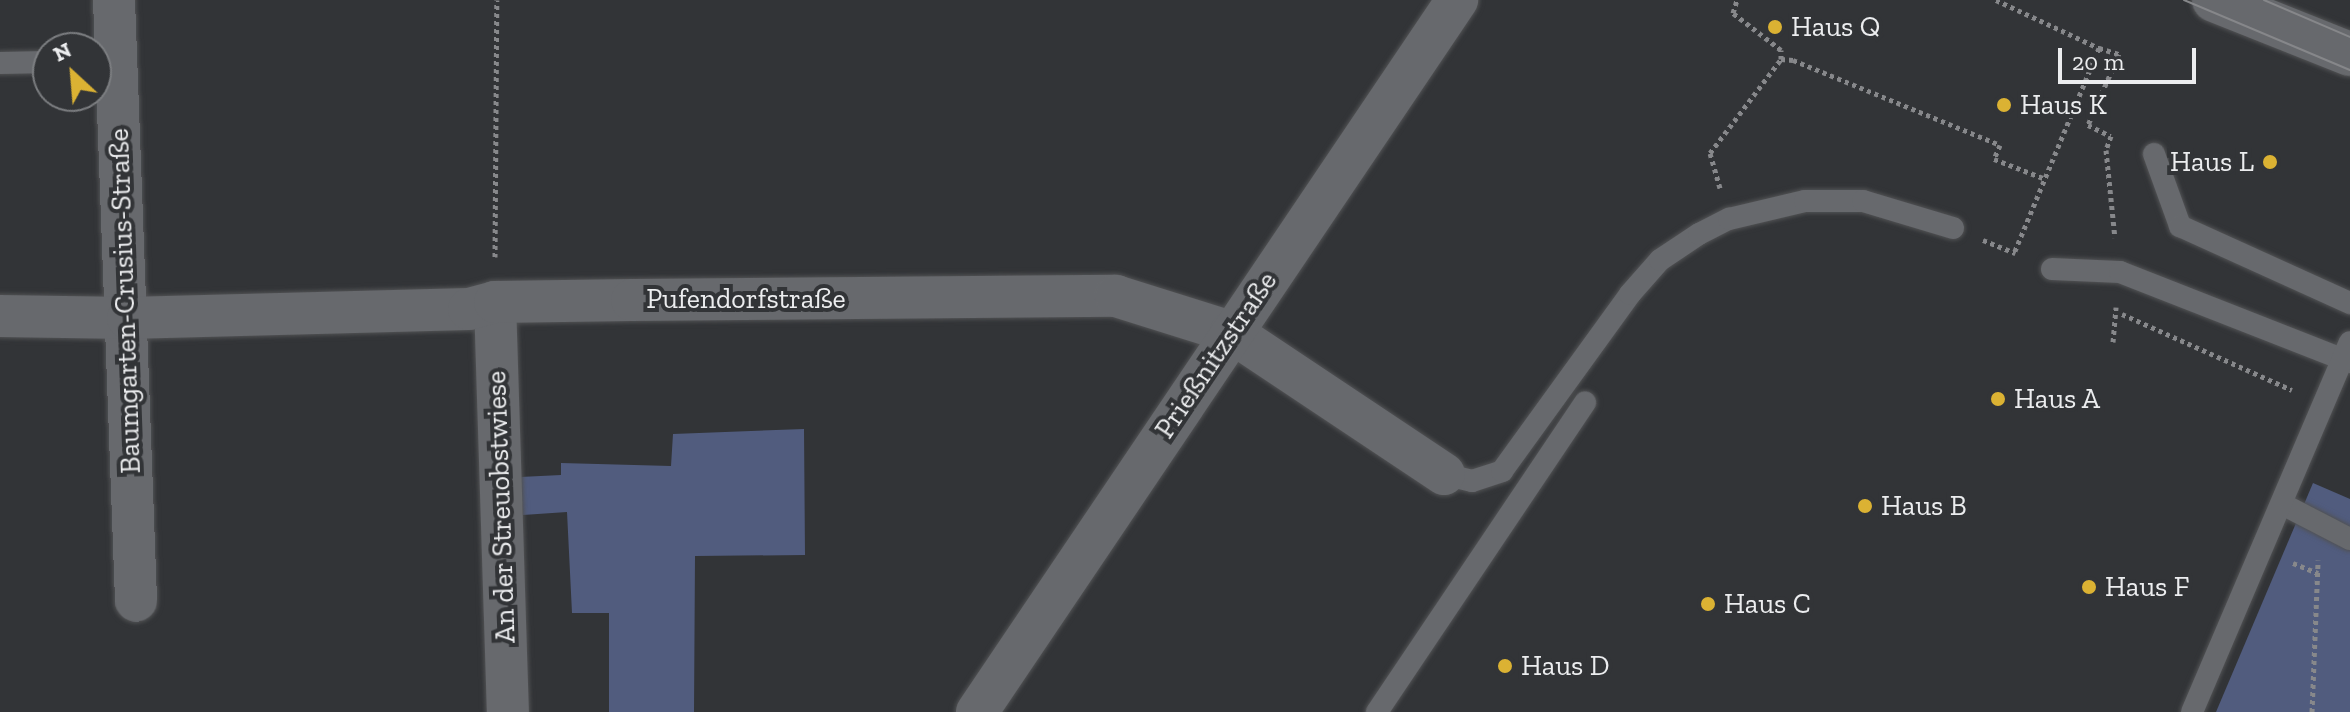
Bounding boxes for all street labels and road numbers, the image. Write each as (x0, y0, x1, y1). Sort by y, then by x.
street label: Baumgarten-Crusius-Straße (102, 128, 148, 474)
street label: Prießnitzstraße (1148, 265, 1284, 445)
street label: Pufendorfstraße (646, 282, 846, 316)
street label: An der Streuobstwiese (479, 370, 523, 644)

